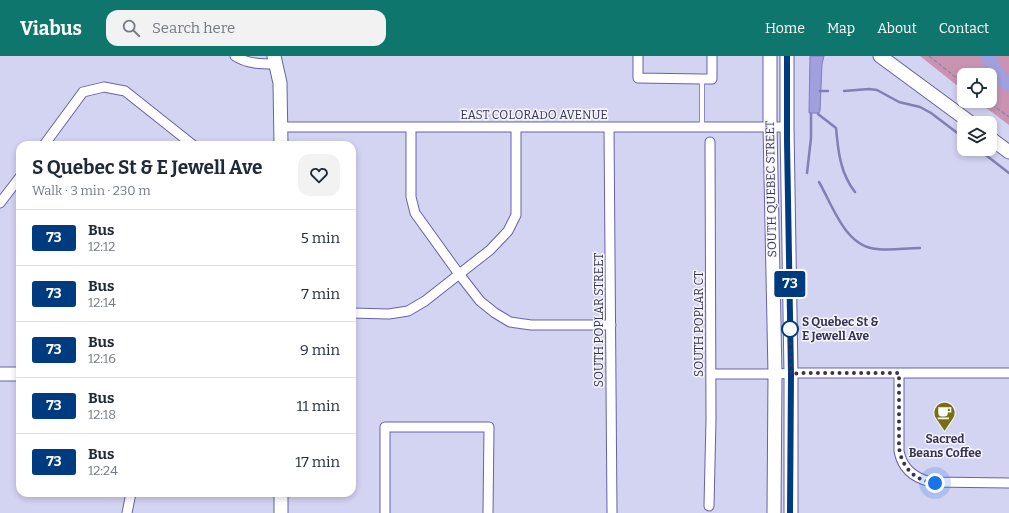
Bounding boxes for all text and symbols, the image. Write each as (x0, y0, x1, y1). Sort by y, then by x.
search box (106, 10, 386, 46)
text: Viabus (20, 17, 82, 40)
icon: search (120, 17, 142, 39)
text: Search here (152, 19, 235, 37)
text: Home (765, 20, 805, 37)
text: Map (827, 20, 855, 37)
text: About (877, 20, 917, 37)
text: Contact (939, 20, 989, 37)
map controls (957, 68, 997, 156)
button: locate (957, 68, 997, 108)
street label: EAST COLORADO AVENUE (460, 108, 608, 122)
button: layers (957, 116, 997, 156)
street label: SOUTH QUEBEC STREET (763, 121, 779, 257)
button: heart (298, 154, 340, 196)
text: S Quebec St & E Jewell Ave (32, 156, 263, 179)
text: Walk · 3 min · 230 m (32, 183, 151, 198)
text: Bus (88, 221, 114, 239)
text: 73 (46, 229, 62, 246)
text: 5 min (301, 229, 340, 247)
text: 12:12 (88, 239, 115, 254)
street label: SOUTH POPLAR STREET (592, 253, 606, 387)
street label: SOUTH POPLAR CT (692, 271, 706, 377)
line badge: 73 (772, 271, 808, 297)
text: 73 (782, 275, 798, 292)
text: Bus (88, 277, 114, 295)
text: 73 (46, 285, 62, 302)
text: 7 min (301, 285, 340, 303)
text: 12:14 (88, 295, 116, 310)
place label: S Quebec St & E Jewell Ave (802, 315, 878, 343)
marker: S Quebec St & E Jewell Ave (781, 320, 799, 338)
text: Bus (88, 333, 114, 351)
text: 73 (46, 341, 62, 358)
text: 9 min (300, 341, 340, 359)
text: 12:16 (88, 351, 116, 366)
text: Bus (88, 389, 114, 407)
text: 73 (46, 397, 62, 414)
text: 11 min (297, 397, 340, 415)
cafe icon: Sacred Beans Coffee (932, 399, 958, 432)
text: 12:18 (88, 407, 116, 422)
place label: Sacred Beans Coffee (909, 432, 982, 460)
text: Bus (88, 445, 114, 463)
text: 73 (46, 453, 62, 470)
text: 17 min (295, 453, 340, 471)
text: 12:24 (88, 463, 118, 478)
your location (925, 473, 945, 493)

